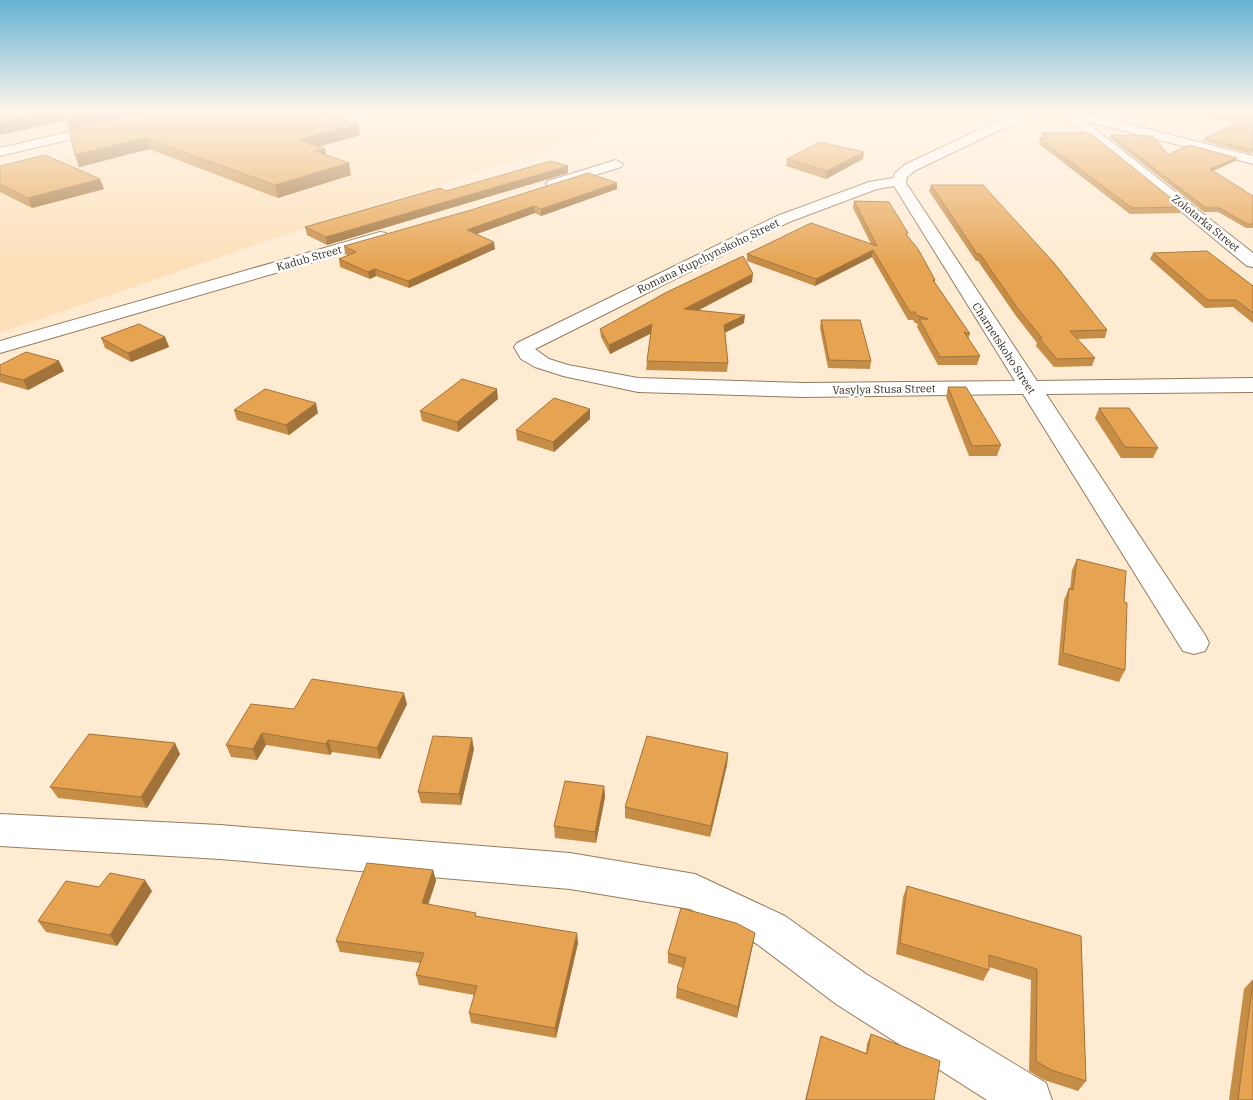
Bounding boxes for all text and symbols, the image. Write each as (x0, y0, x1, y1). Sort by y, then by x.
street label: Zolotarka Street (1169, 191, 1243, 255)
street label: Romana Kupchynskoho Street (635, 215, 781, 297)
street label: Kadub Street (275, 242, 343, 274)
street label: Charnetskoho Street (969, 300, 1039, 396)
street label: Vasylya Stusa Street (832, 381, 936, 397)

